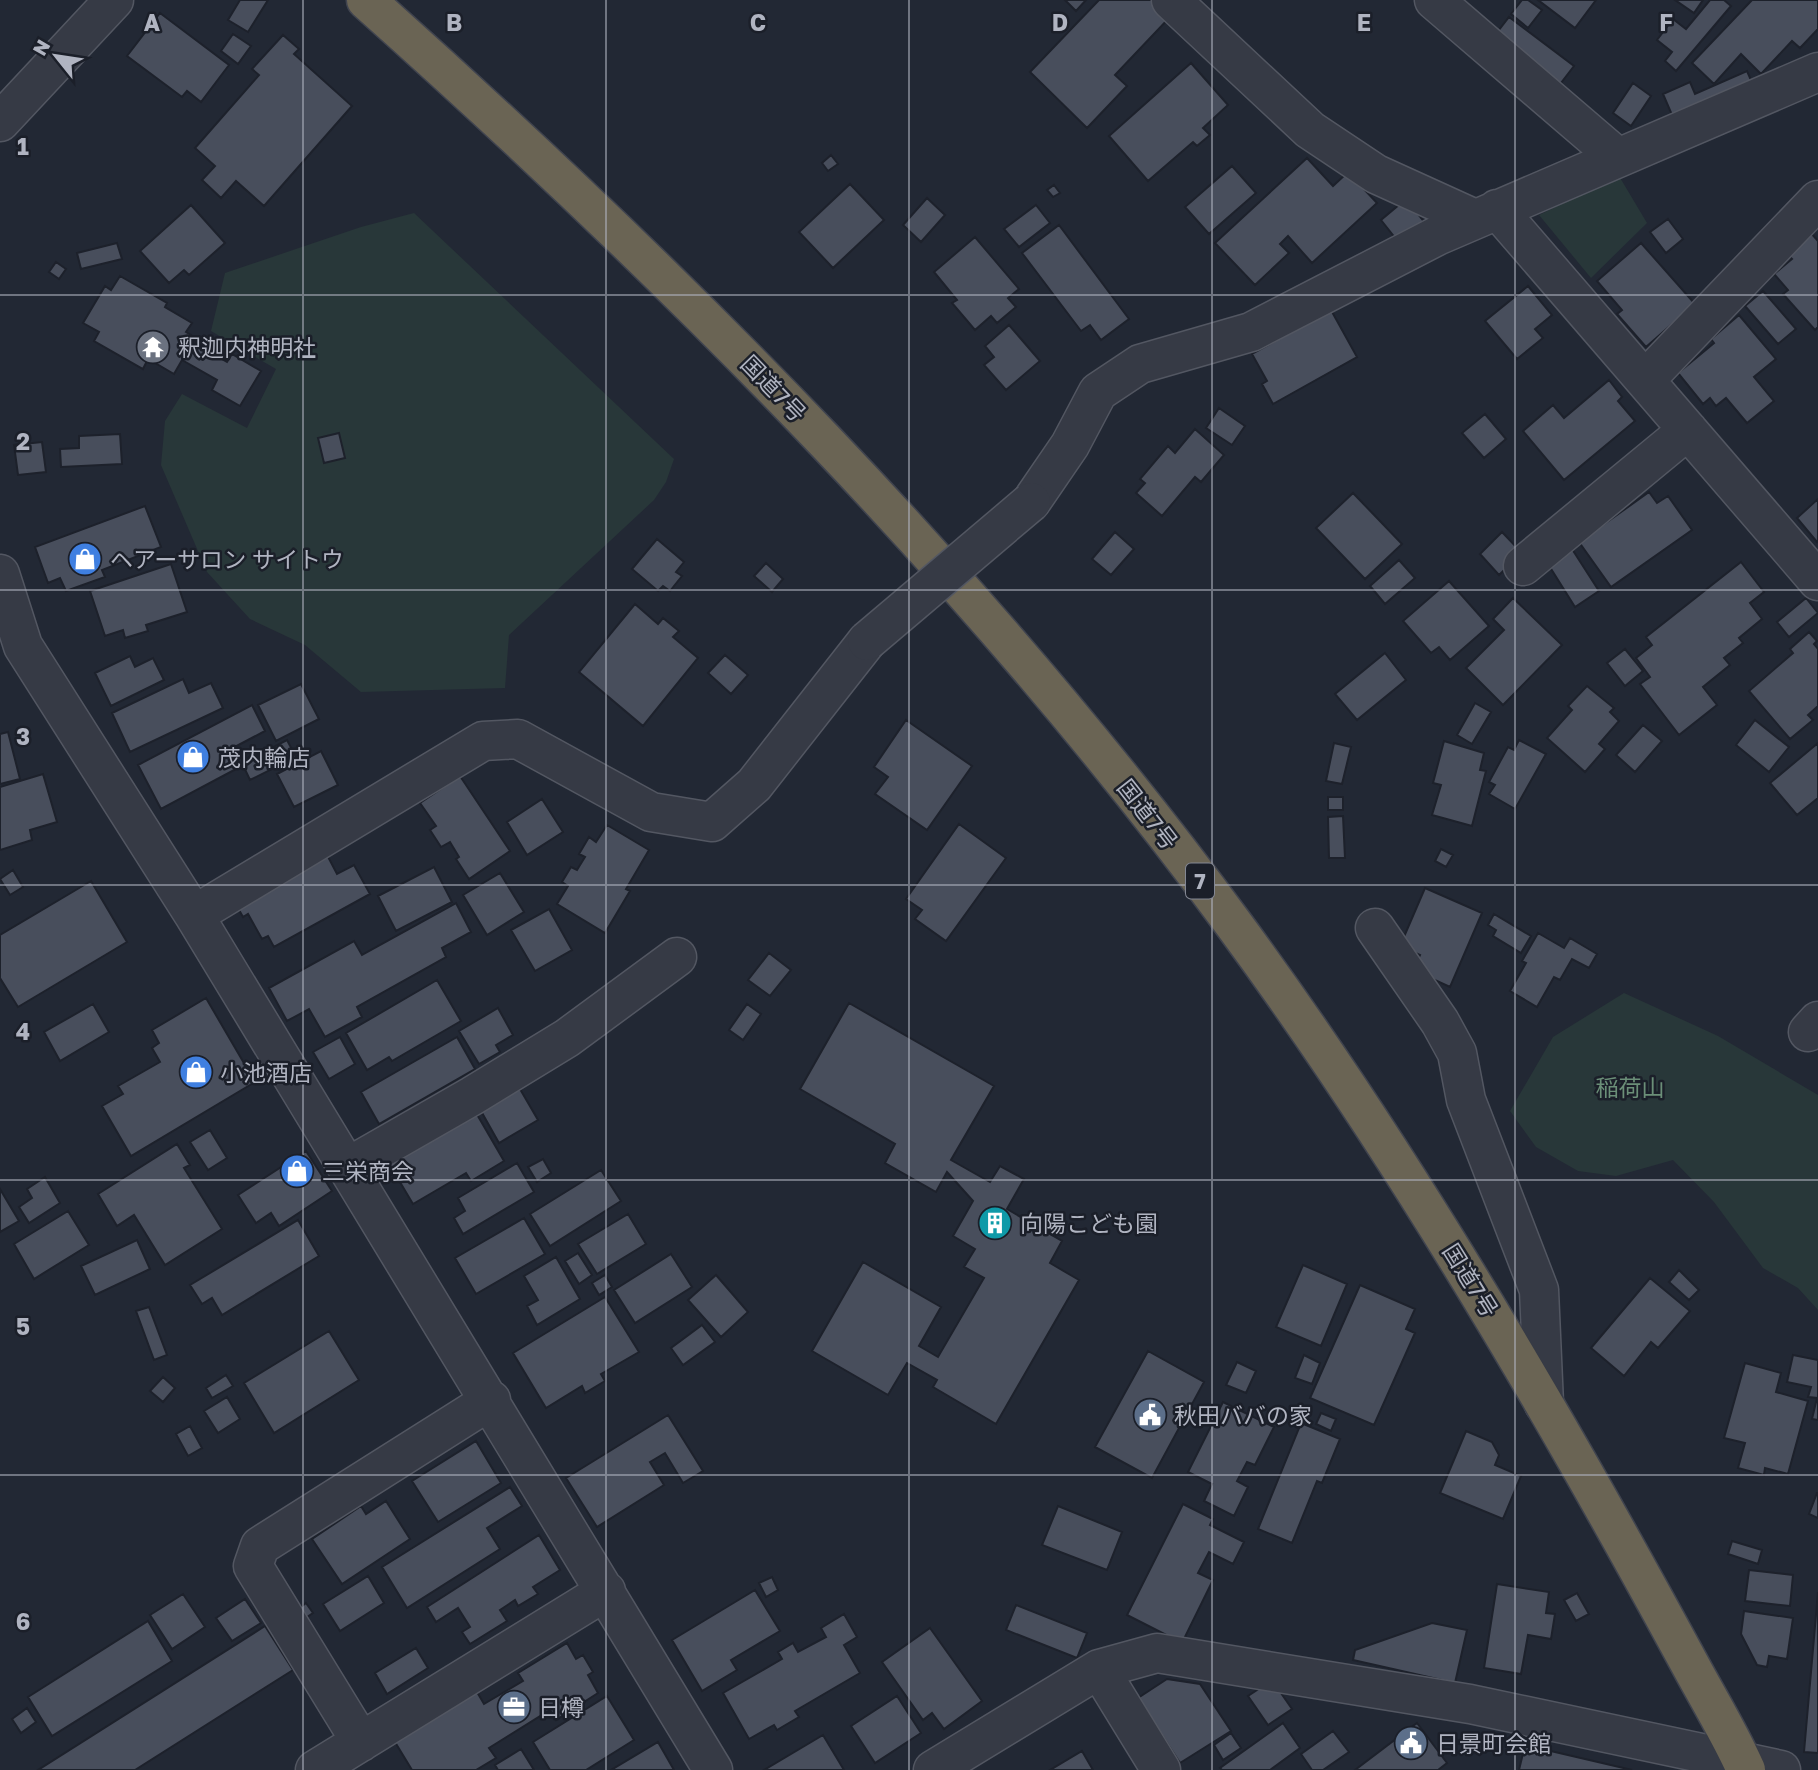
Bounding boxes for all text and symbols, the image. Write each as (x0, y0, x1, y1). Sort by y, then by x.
text: A (144, 8, 161, 36)
text: B (446, 8, 462, 36)
text: C (750, 8, 766, 36)
text: D (1052, 8, 1068, 36)
text: E (1357, 8, 1371, 36)
text: F (1659, 8, 1673, 36)
north arrow (21, 21, 91, 91)
text: N (27, 35, 54, 59)
text: 1 (17, 132, 29, 160)
temple icon: 釈迦内神明社 (134, 328, 172, 366)
place label: 釈迦内神明社 (178, 333, 316, 361)
street label: 国道7号 (736, 349, 812, 427)
text: 2 (16, 427, 30, 455)
shop icon: ヘアーサロン サイトウ (66, 540, 104, 578)
place label: ヘアーサロン サイトウ (110, 545, 344, 573)
text: 3 (16, 722, 30, 750)
shop icon: 茂内輪店 (174, 738, 212, 776)
place label: 茂内輪店 (218, 743, 310, 771)
street label: 国道7号 (1112, 773, 1184, 855)
road number: 7 (1186, 864, 1214, 898)
text: 4 (16, 1017, 30, 1045)
shop icon: 小池酒店 (177, 1053, 215, 1091)
place label: 小池酒店 (220, 1058, 312, 1086)
park label: 稲荷山 (1596, 1073, 1665, 1101)
shop icon: 三栄商会 (278, 1152, 316, 1190)
place label: 三栄商会 (322, 1157, 414, 1185)
building icon: 向陽こども園 (976, 1204, 1014, 1242)
place label: 向陽こども園 (1020, 1209, 1158, 1237)
street label: 国道7号 (1438, 1238, 1504, 1322)
text: 5 (16, 1312, 30, 1340)
public building icon: 秋田ババの家 (1131, 1396, 1169, 1434)
place label: 秋田ババの家 (1174, 1401, 1312, 1429)
text: 6 (16, 1607, 30, 1635)
office icon: 日樽 (495, 1688, 533, 1726)
place label: 日樽 (538, 1693, 584, 1721)
public building icon: 日景町会館 (1392, 1724, 1430, 1762)
place label: 日景町会館 (1436, 1729, 1551, 1757)

